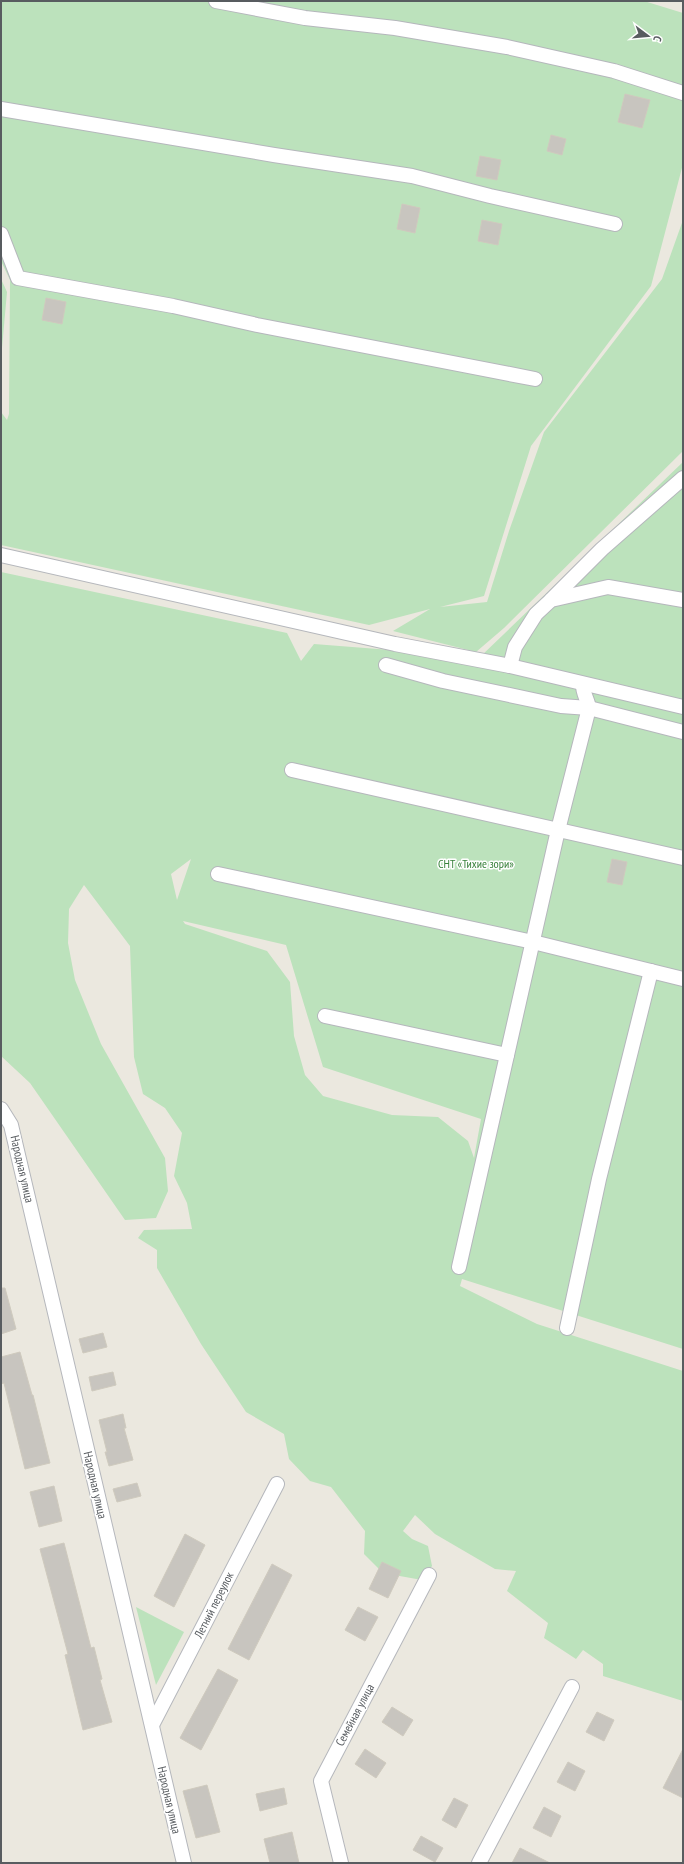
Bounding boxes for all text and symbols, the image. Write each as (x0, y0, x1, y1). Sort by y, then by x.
north arrow (628, 16, 668, 56)
text: С (650, 34, 665, 43)
park label: СНТ «Тихие зори» (438, 856, 514, 871)
street label: Народная улица (7, 1134, 38, 1204)
street label: Народная улица (80, 1450, 111, 1520)
street label: Летний переулок (190, 1569, 237, 1641)
street label: Семейная улица (332, 1681, 377, 1748)
street label: Народная улица (154, 1765, 185, 1835)

